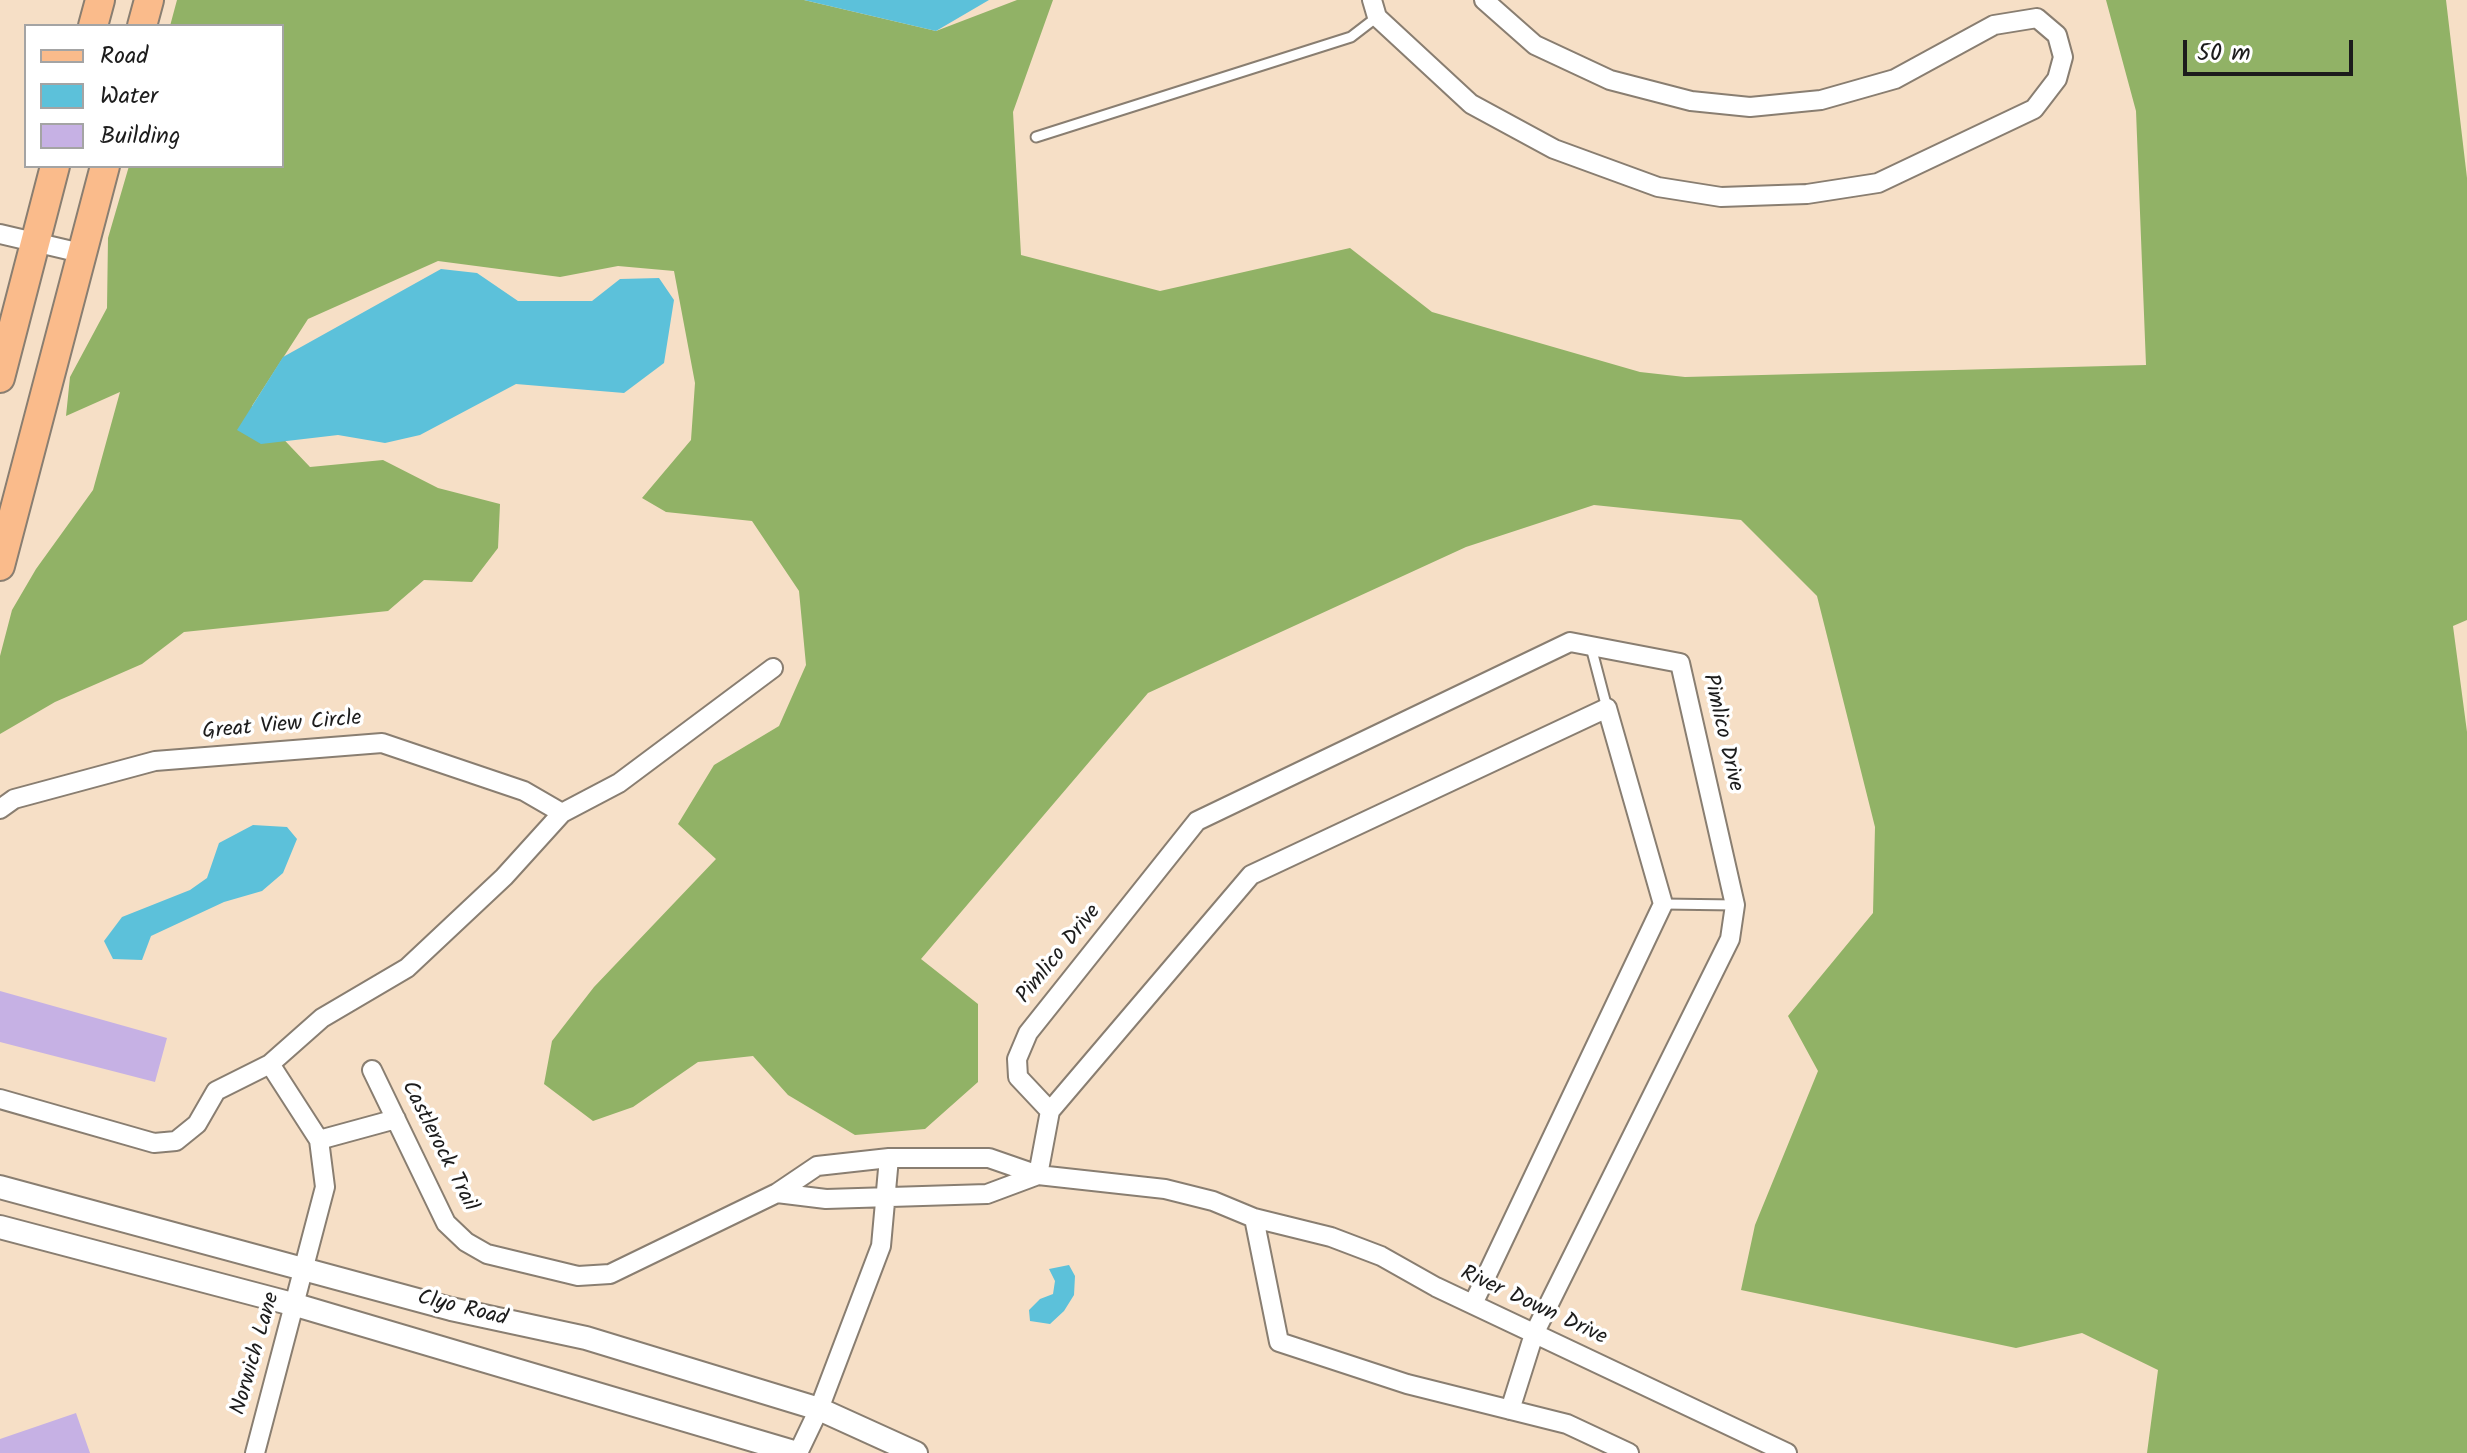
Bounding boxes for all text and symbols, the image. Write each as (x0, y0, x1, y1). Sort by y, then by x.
legend (24, 24, 284, 168)
scale bar (2187, 24, 2357, 74)
text: 50 m (2197, 34, 2251, 73)
text: Road (100, 37, 148, 76)
text: Water (100, 77, 158, 116)
text: Building (100, 117, 180, 156)
street label: Pimlico Drive (1695, 672, 1747, 794)
street label: Great View Circle (201, 707, 363, 747)
street label: Pimlico Drive (1012, 900, 1108, 1010)
street label: Castlerock Trail (394, 1077, 482, 1217)
street label: River Down Drive (1455, 1261, 1611, 1353)
street label: Clyo Road (414, 1286, 510, 1334)
street label: Norwich Lane (227, 1290, 287, 1418)

